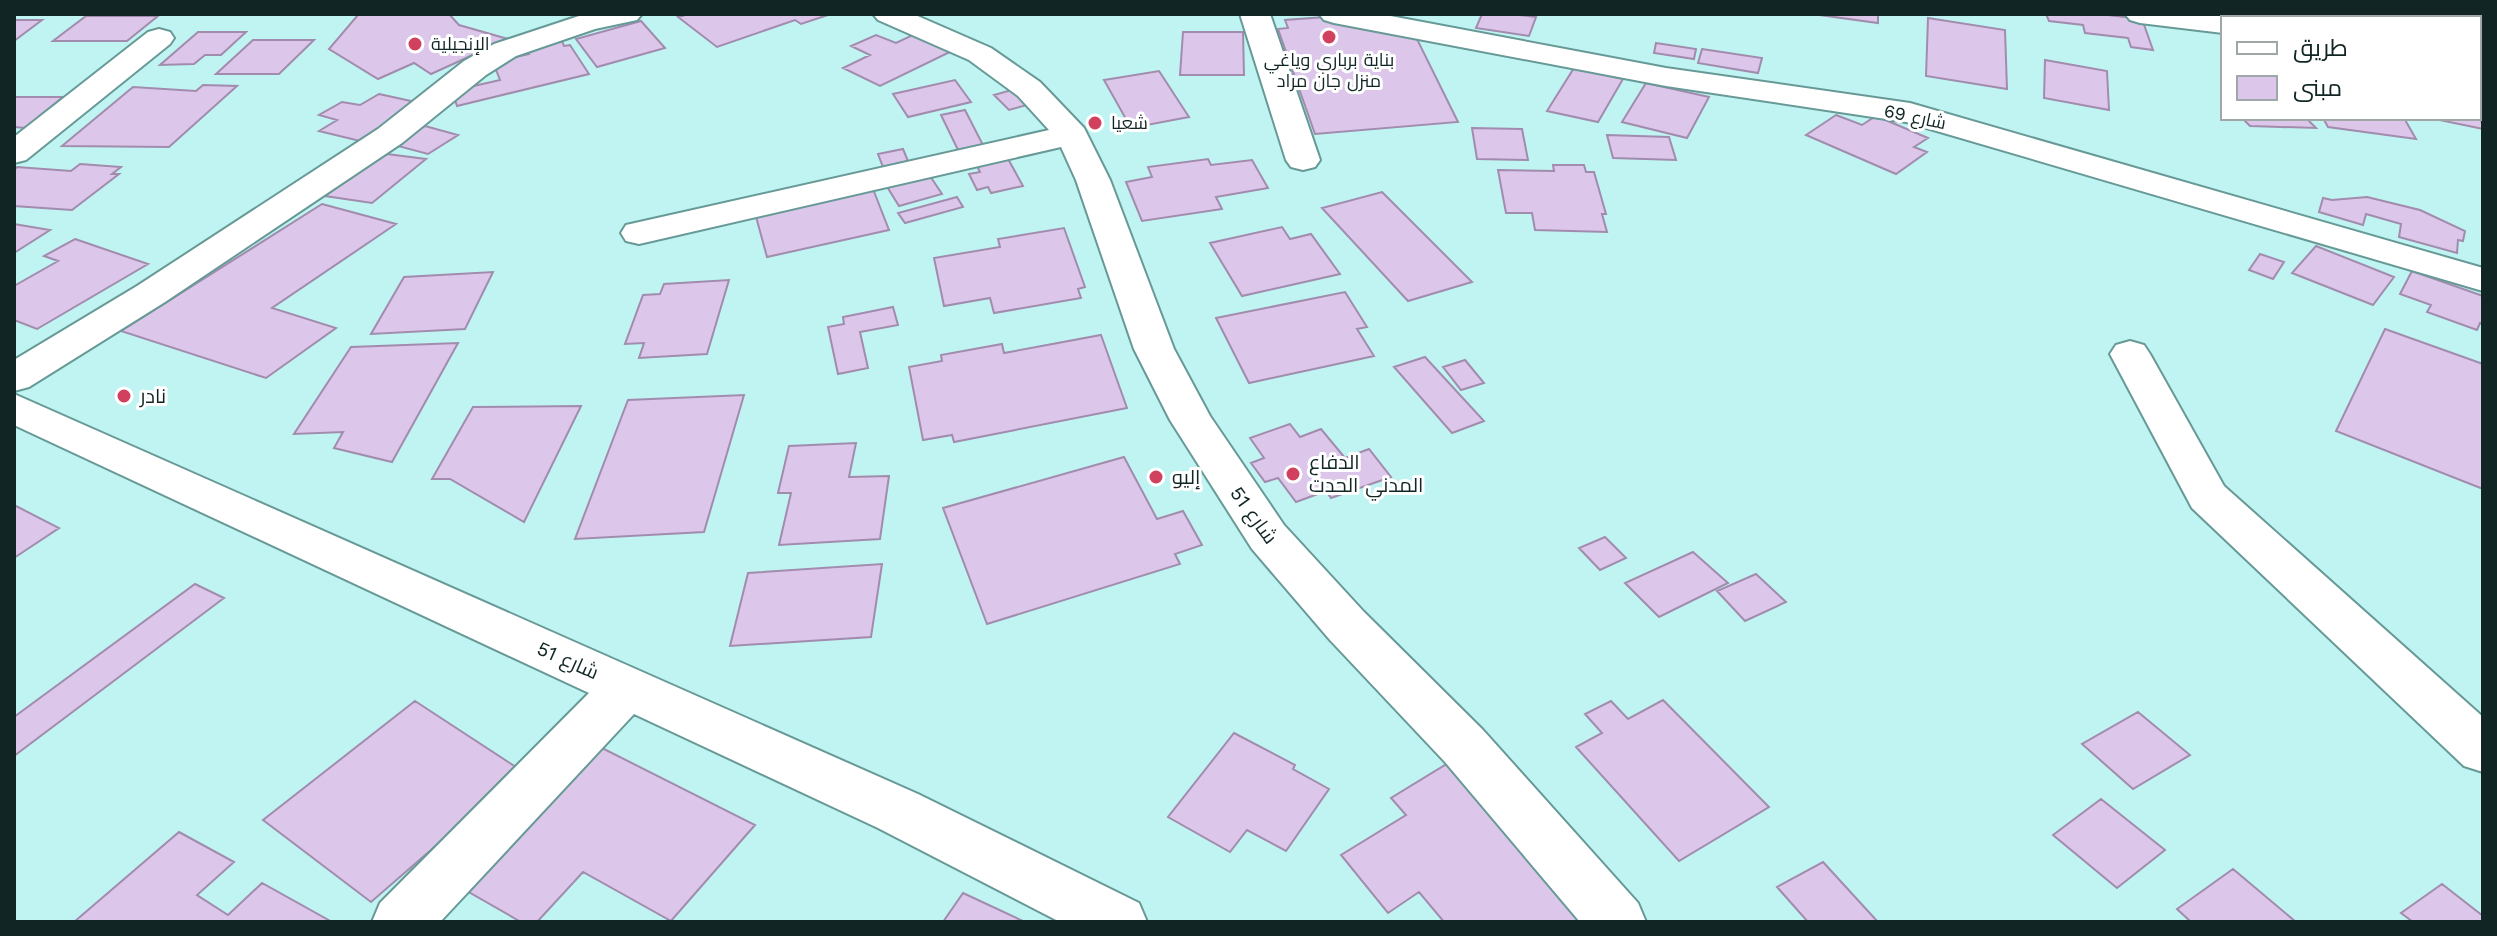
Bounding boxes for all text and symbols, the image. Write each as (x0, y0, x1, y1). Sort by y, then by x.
legend (2221, 16, 2481, 120)
marker: بناية برباري وياغي منزل جان مراد (1320, 28, 1338, 46)
place label: الإنجيلية (431, 33, 490, 55)
text: طريق (2293, 34, 2348, 63)
marker: الإنجيلية (406, 35, 424, 53)
place label: بناية برباري وياغي منزل جان مراد (1264, 49, 1394, 92)
text: مبنى (2293, 74, 2342, 102)
street label: شارع 69 (1882, 100, 1948, 135)
place label: شعيا (1111, 112, 1148, 133)
marker: شعيا (1086, 114, 1104, 132)
place label: نادر (139, 384, 166, 408)
marker: نادر (115, 387, 133, 405)
place label: الدفاع المدني الحدت (1309, 450, 1423, 501)
place label: إليو (1172, 465, 1200, 490)
marker: الدفاع المدني الحدت (1284, 465, 1302, 483)
marker: إليو (1147, 468, 1165, 486)
street label: شارع 51 (1224, 482, 1283, 550)
street label: شارع 51 (533, 636, 603, 686)

